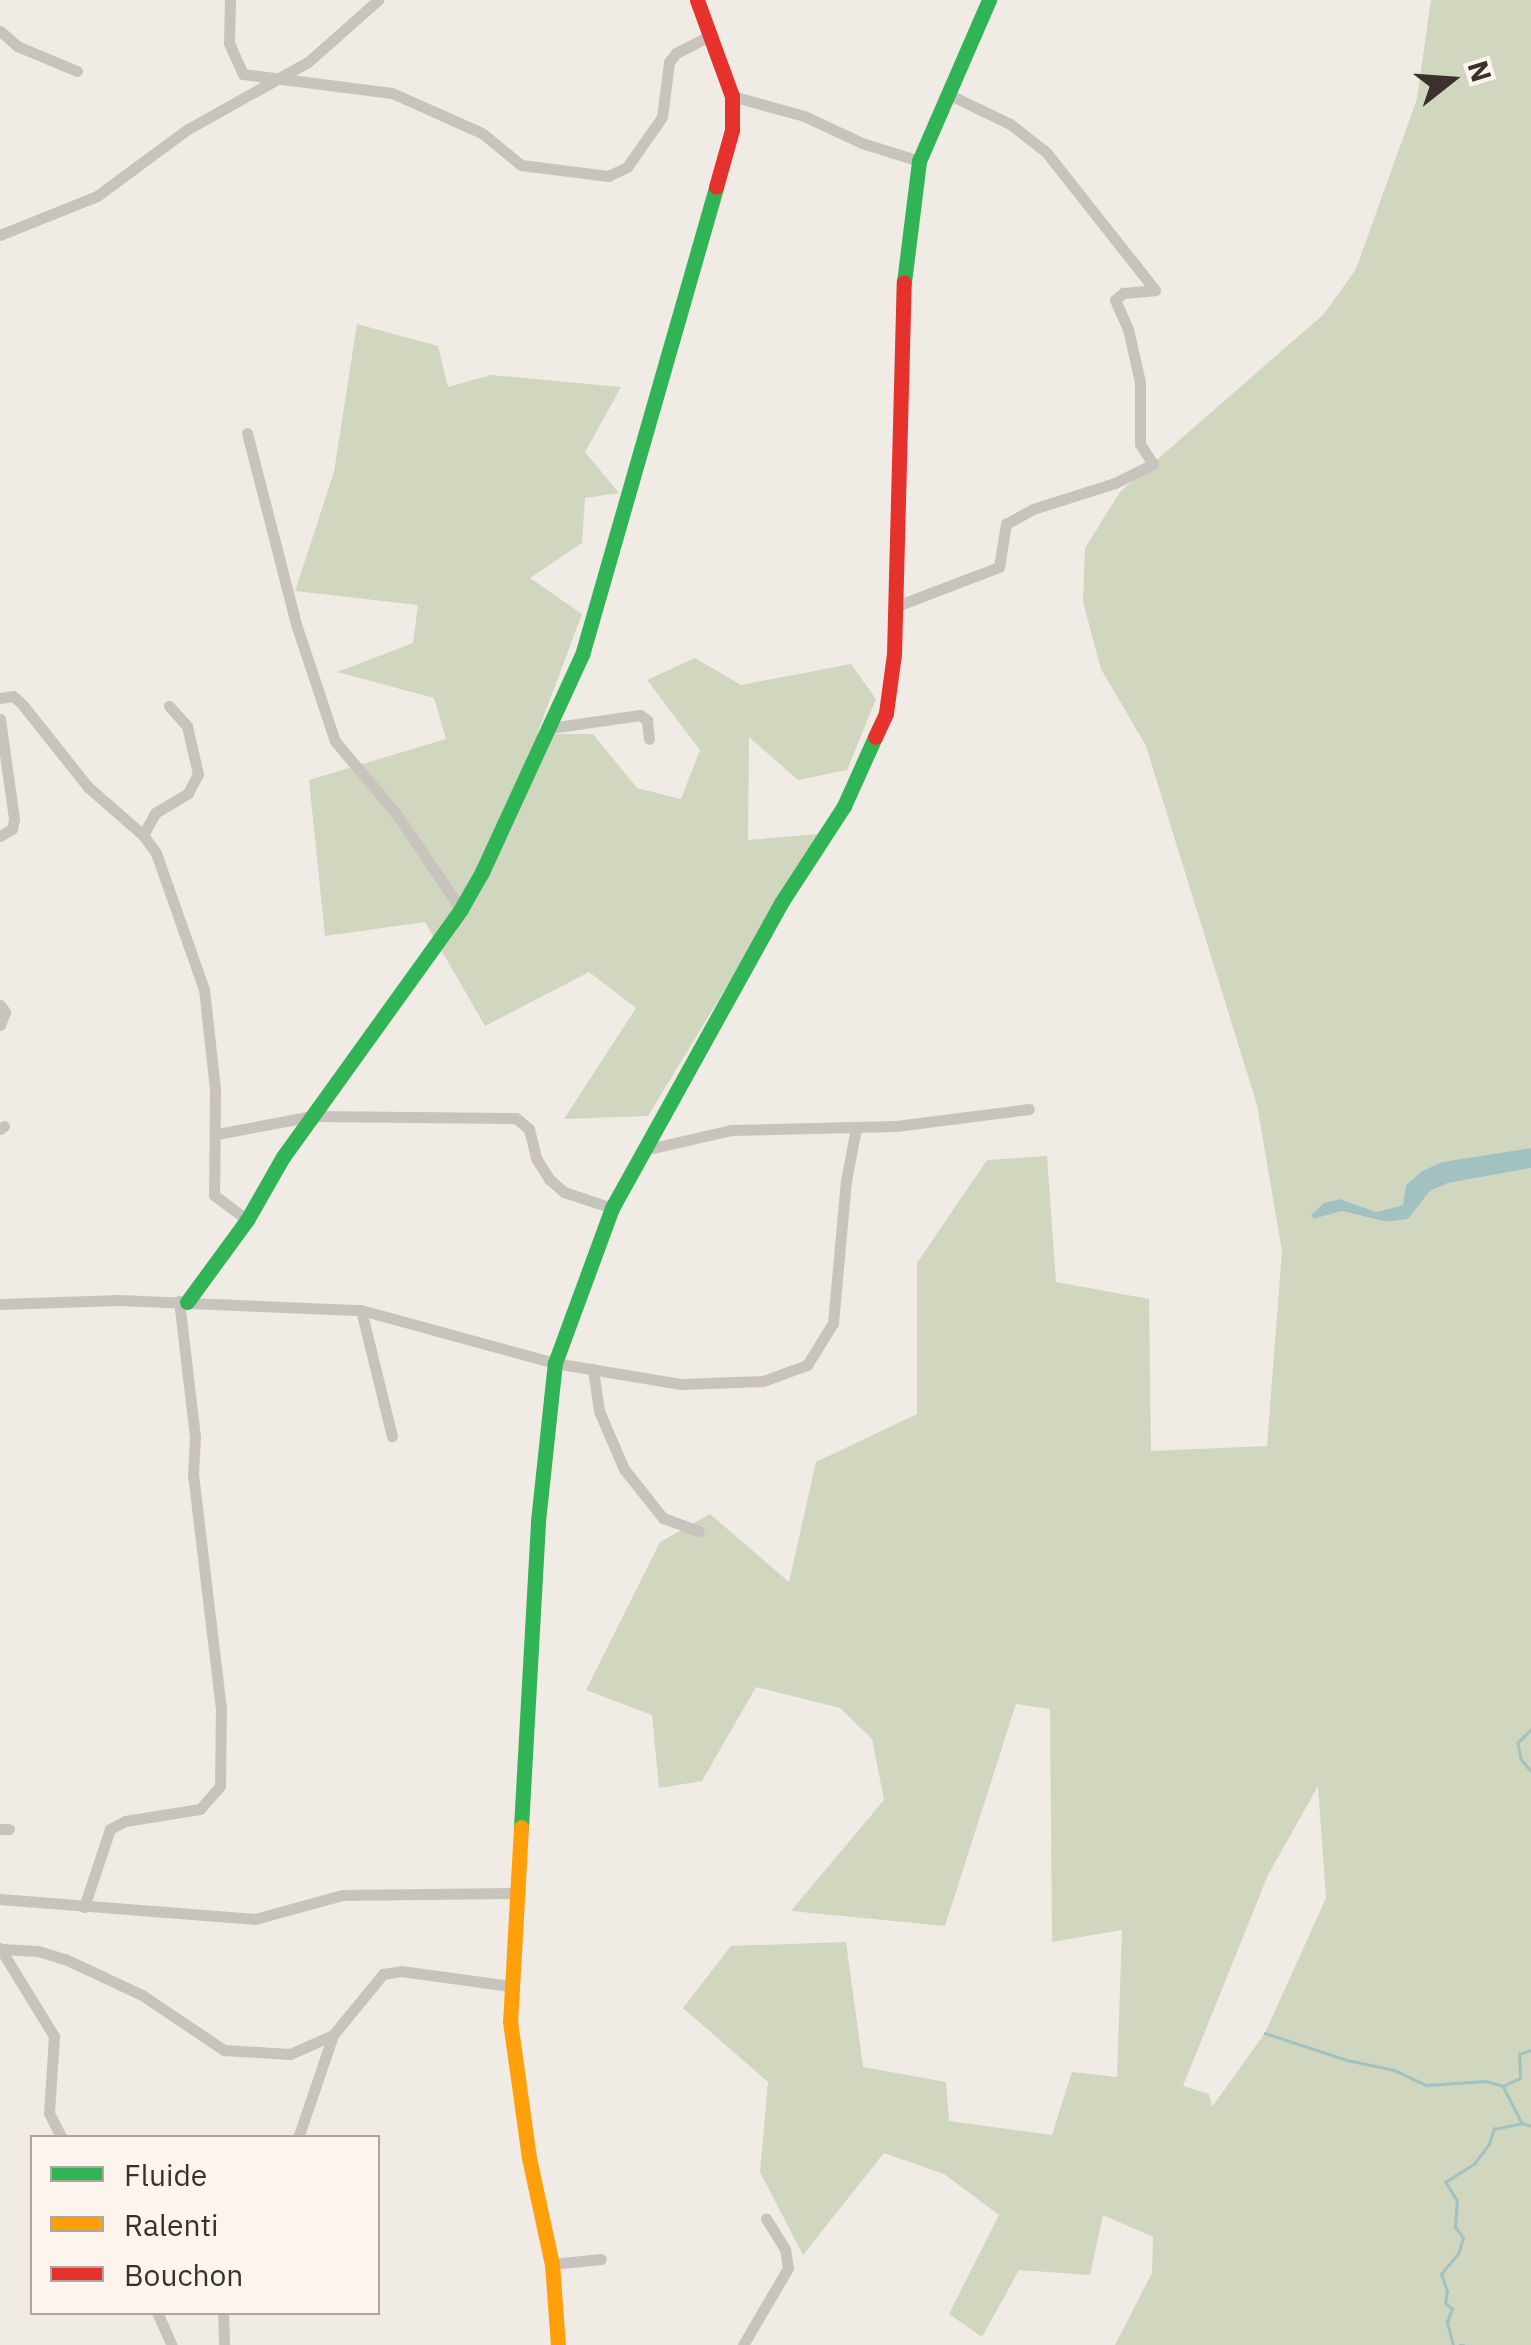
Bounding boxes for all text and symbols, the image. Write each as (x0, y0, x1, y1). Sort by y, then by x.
north arrow (1401, 30, 1501, 130)
text: N (1460, 56, 1501, 86)
legend (30, 2135, 380, 2315)
text: Fluide (124, 2155, 207, 2194)
text: Ralenti (124, 2205, 219, 2244)
text: Bouchon (124, 2255, 243, 2294)

